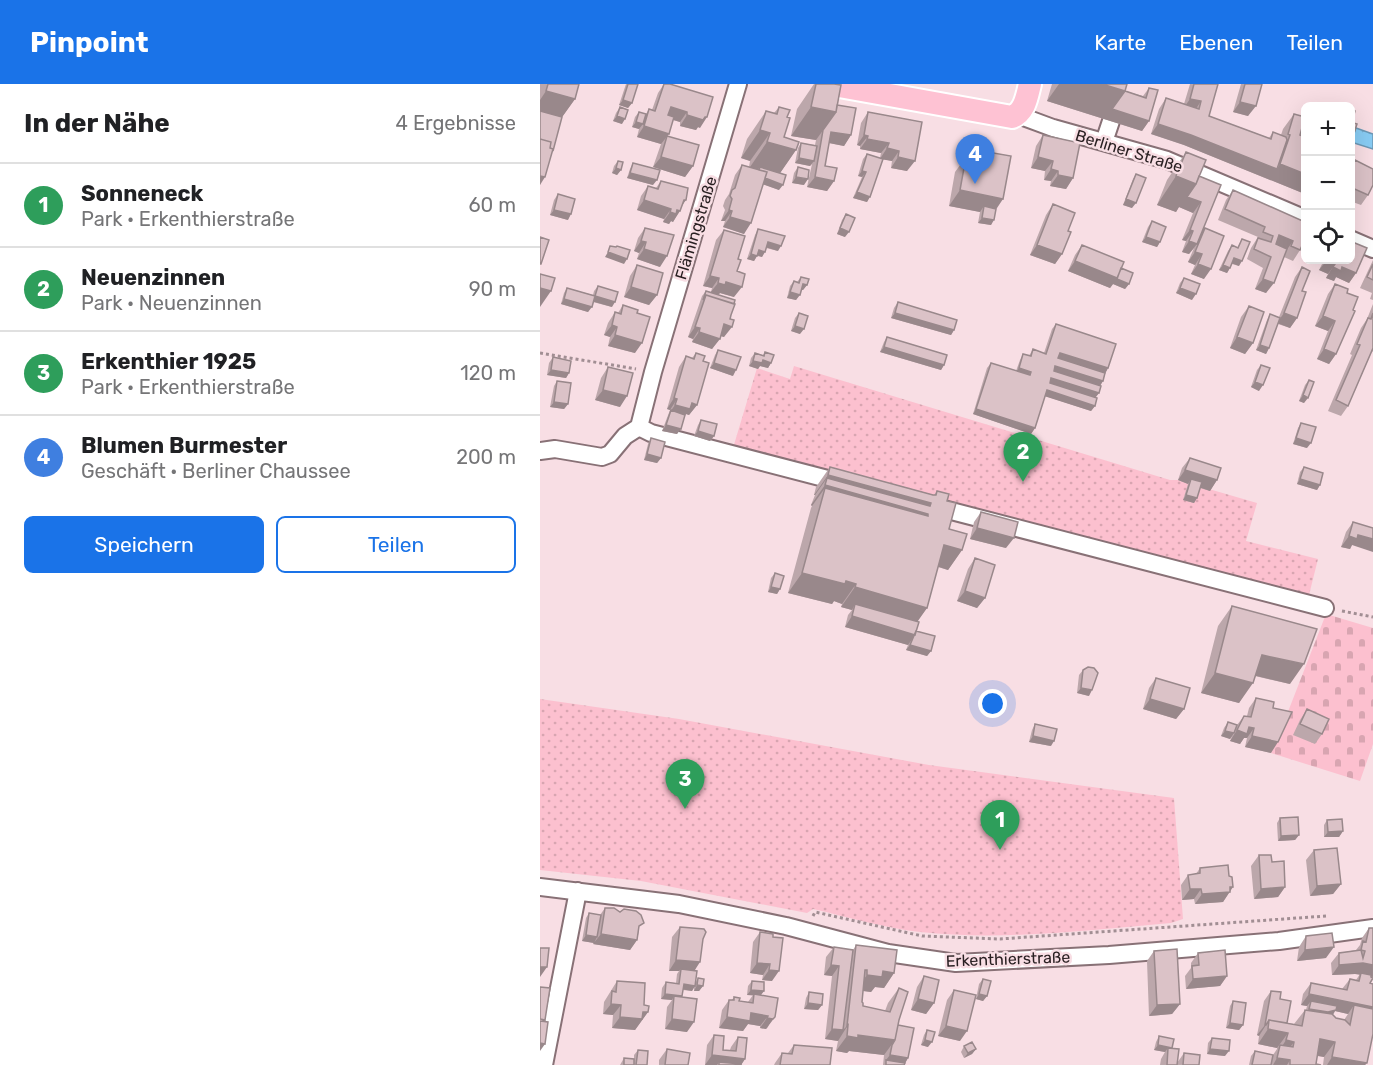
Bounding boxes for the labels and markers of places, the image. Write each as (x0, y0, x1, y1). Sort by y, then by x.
pin: 4 (956, 135, 994, 184)
pin: 2 (1004, 432, 1042, 482)
pin: 3 (666, 760, 704, 809)
pin: 1 (980, 800, 1020, 850)

